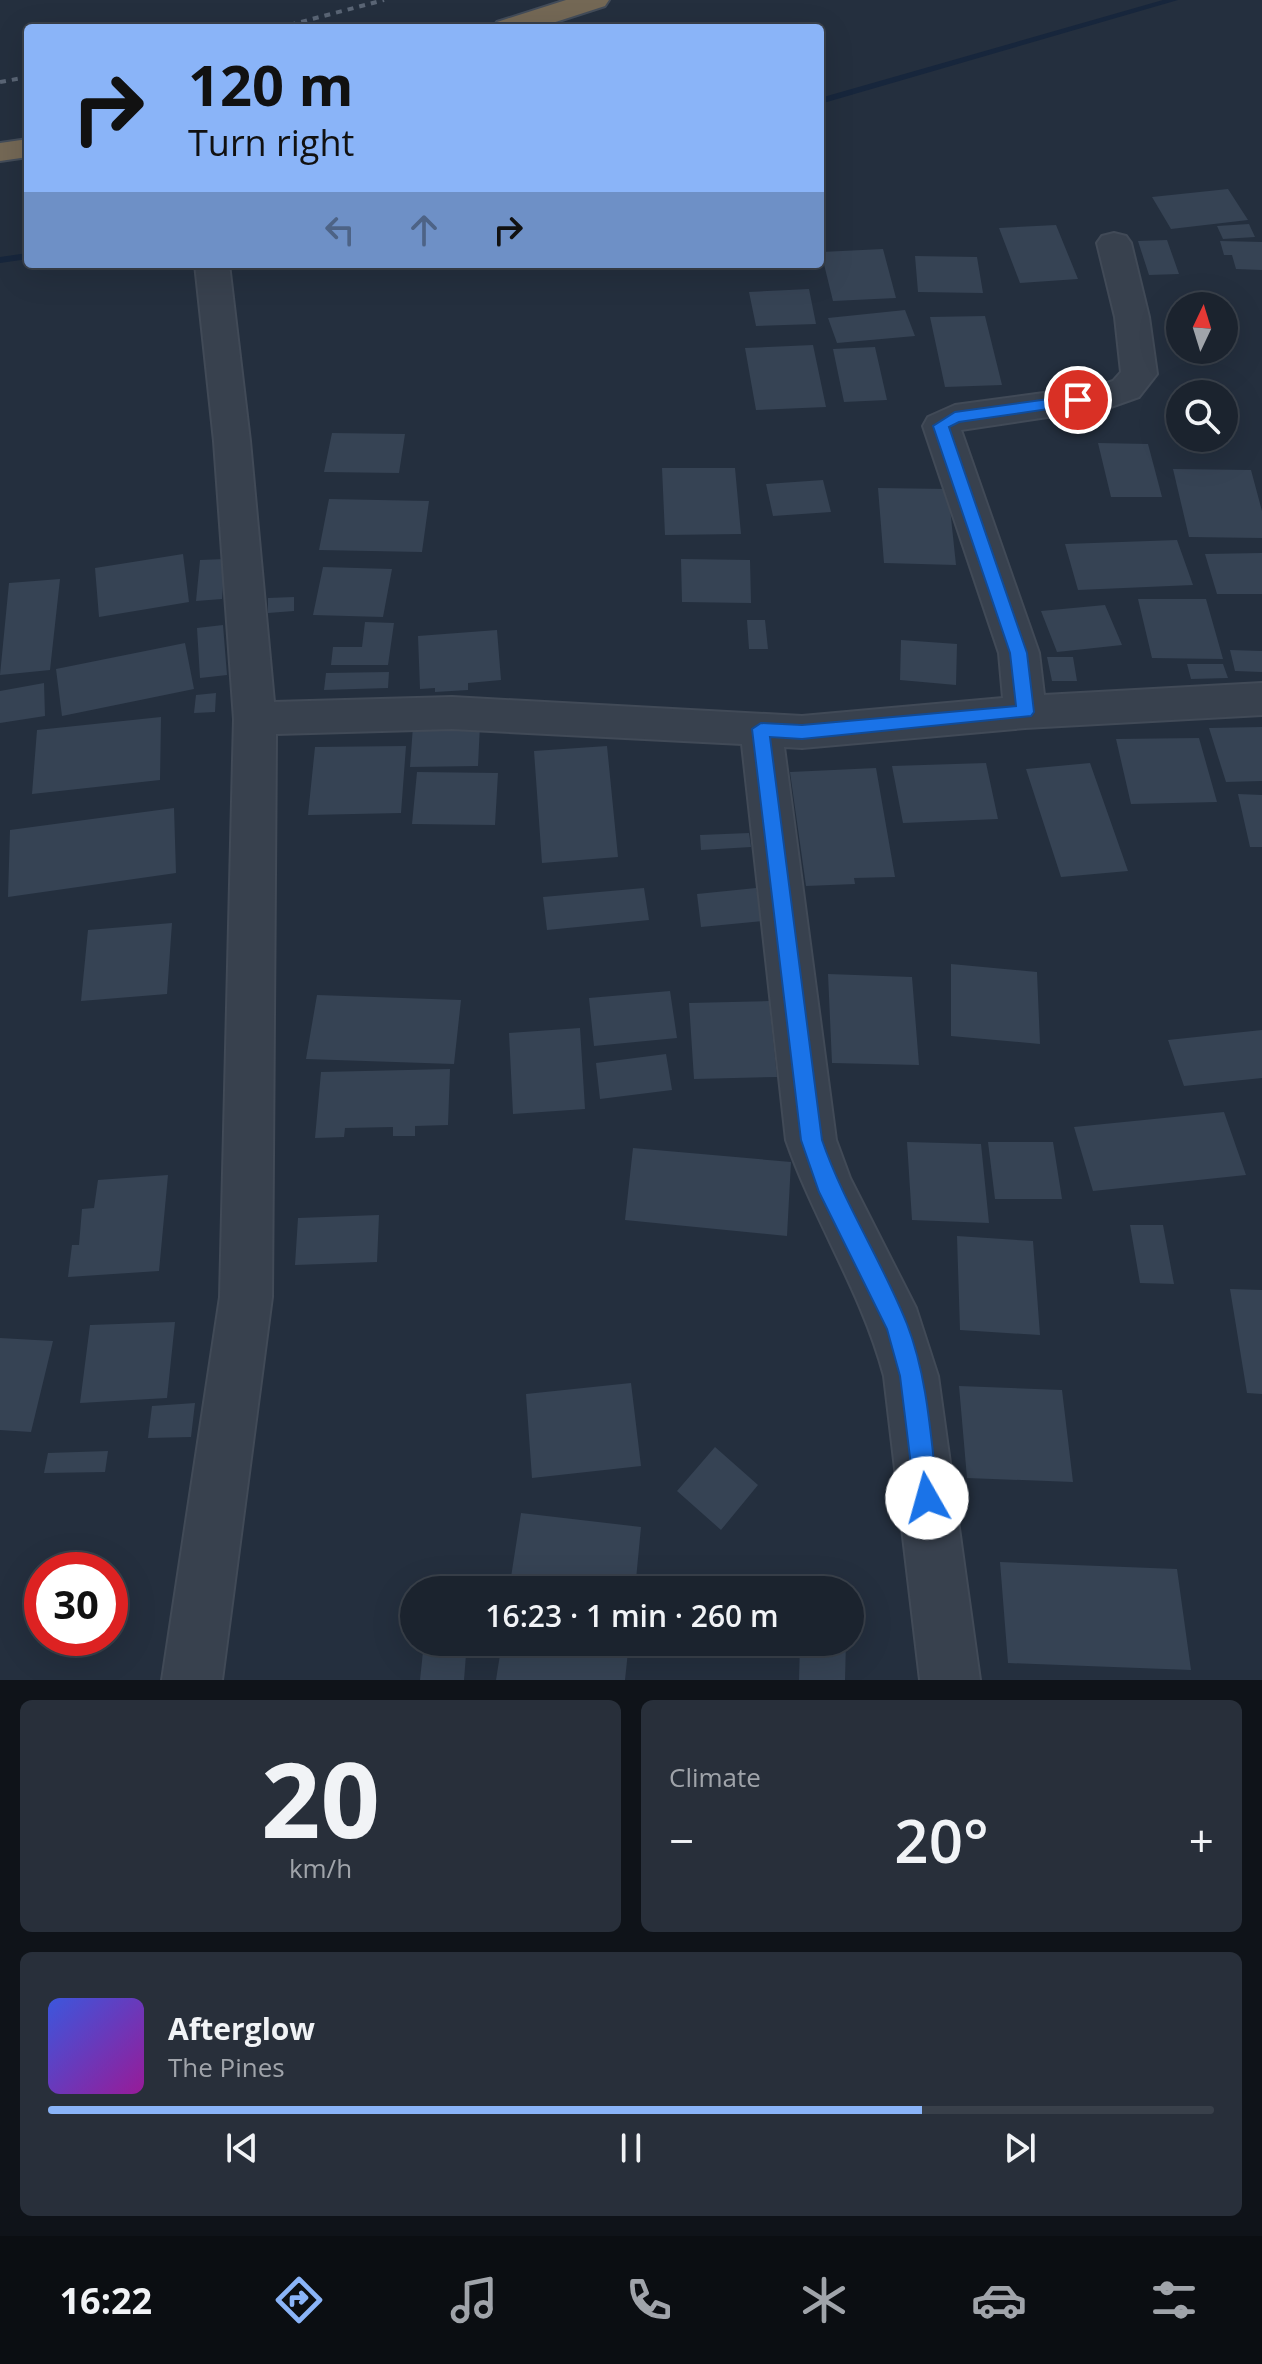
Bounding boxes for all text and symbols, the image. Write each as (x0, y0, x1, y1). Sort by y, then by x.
text: 120 m (188, 46, 354, 122)
icon: right (56, 56, 160, 160)
text: Turn right (188, 118, 354, 167)
icon: left (318, 208, 362, 252)
icon: ahead (402, 208, 446, 252)
icon: right (486, 208, 530, 252)
north arrow (1166, 292, 1238, 364)
map controls (1166, 292, 1238, 452)
pin (1044, 366, 1112, 434)
icon: arrive (1056, 378, 1100, 422)
button: search (1166, 380, 1238, 452)
position arrow (885, 1456, 969, 1540)
speed limit sign: 30 (24, 1552, 128, 1656)
text: 16:23 · 1 min · 260 m (485, 1595, 779, 1636)
text: 20 (261, 1727, 380, 1868)
text: Climate (669, 1759, 761, 1795)
text: 20° (894, 1799, 989, 1881)
text: − (669, 1810, 694, 1870)
text: + (1189, 1810, 1214, 1870)
text: km/h (289, 1850, 352, 1886)
text: Afterglow (168, 2008, 315, 2049)
text: The Pines (168, 2049, 285, 2085)
icon: previous (220, 2126, 264, 2170)
icon: pause (609, 2126, 653, 2170)
icon: next (998, 2126, 1042, 2170)
icon: directions (271, 2272, 327, 2328)
icon: music (446, 2272, 502, 2328)
icon: phone (621, 2272, 677, 2328)
icon: climate (796, 2272, 852, 2328)
icon: car (971, 2272, 1027, 2328)
icon: filters (1146, 2272, 1202, 2328)
text: 16:22 (60, 2276, 152, 2325)

